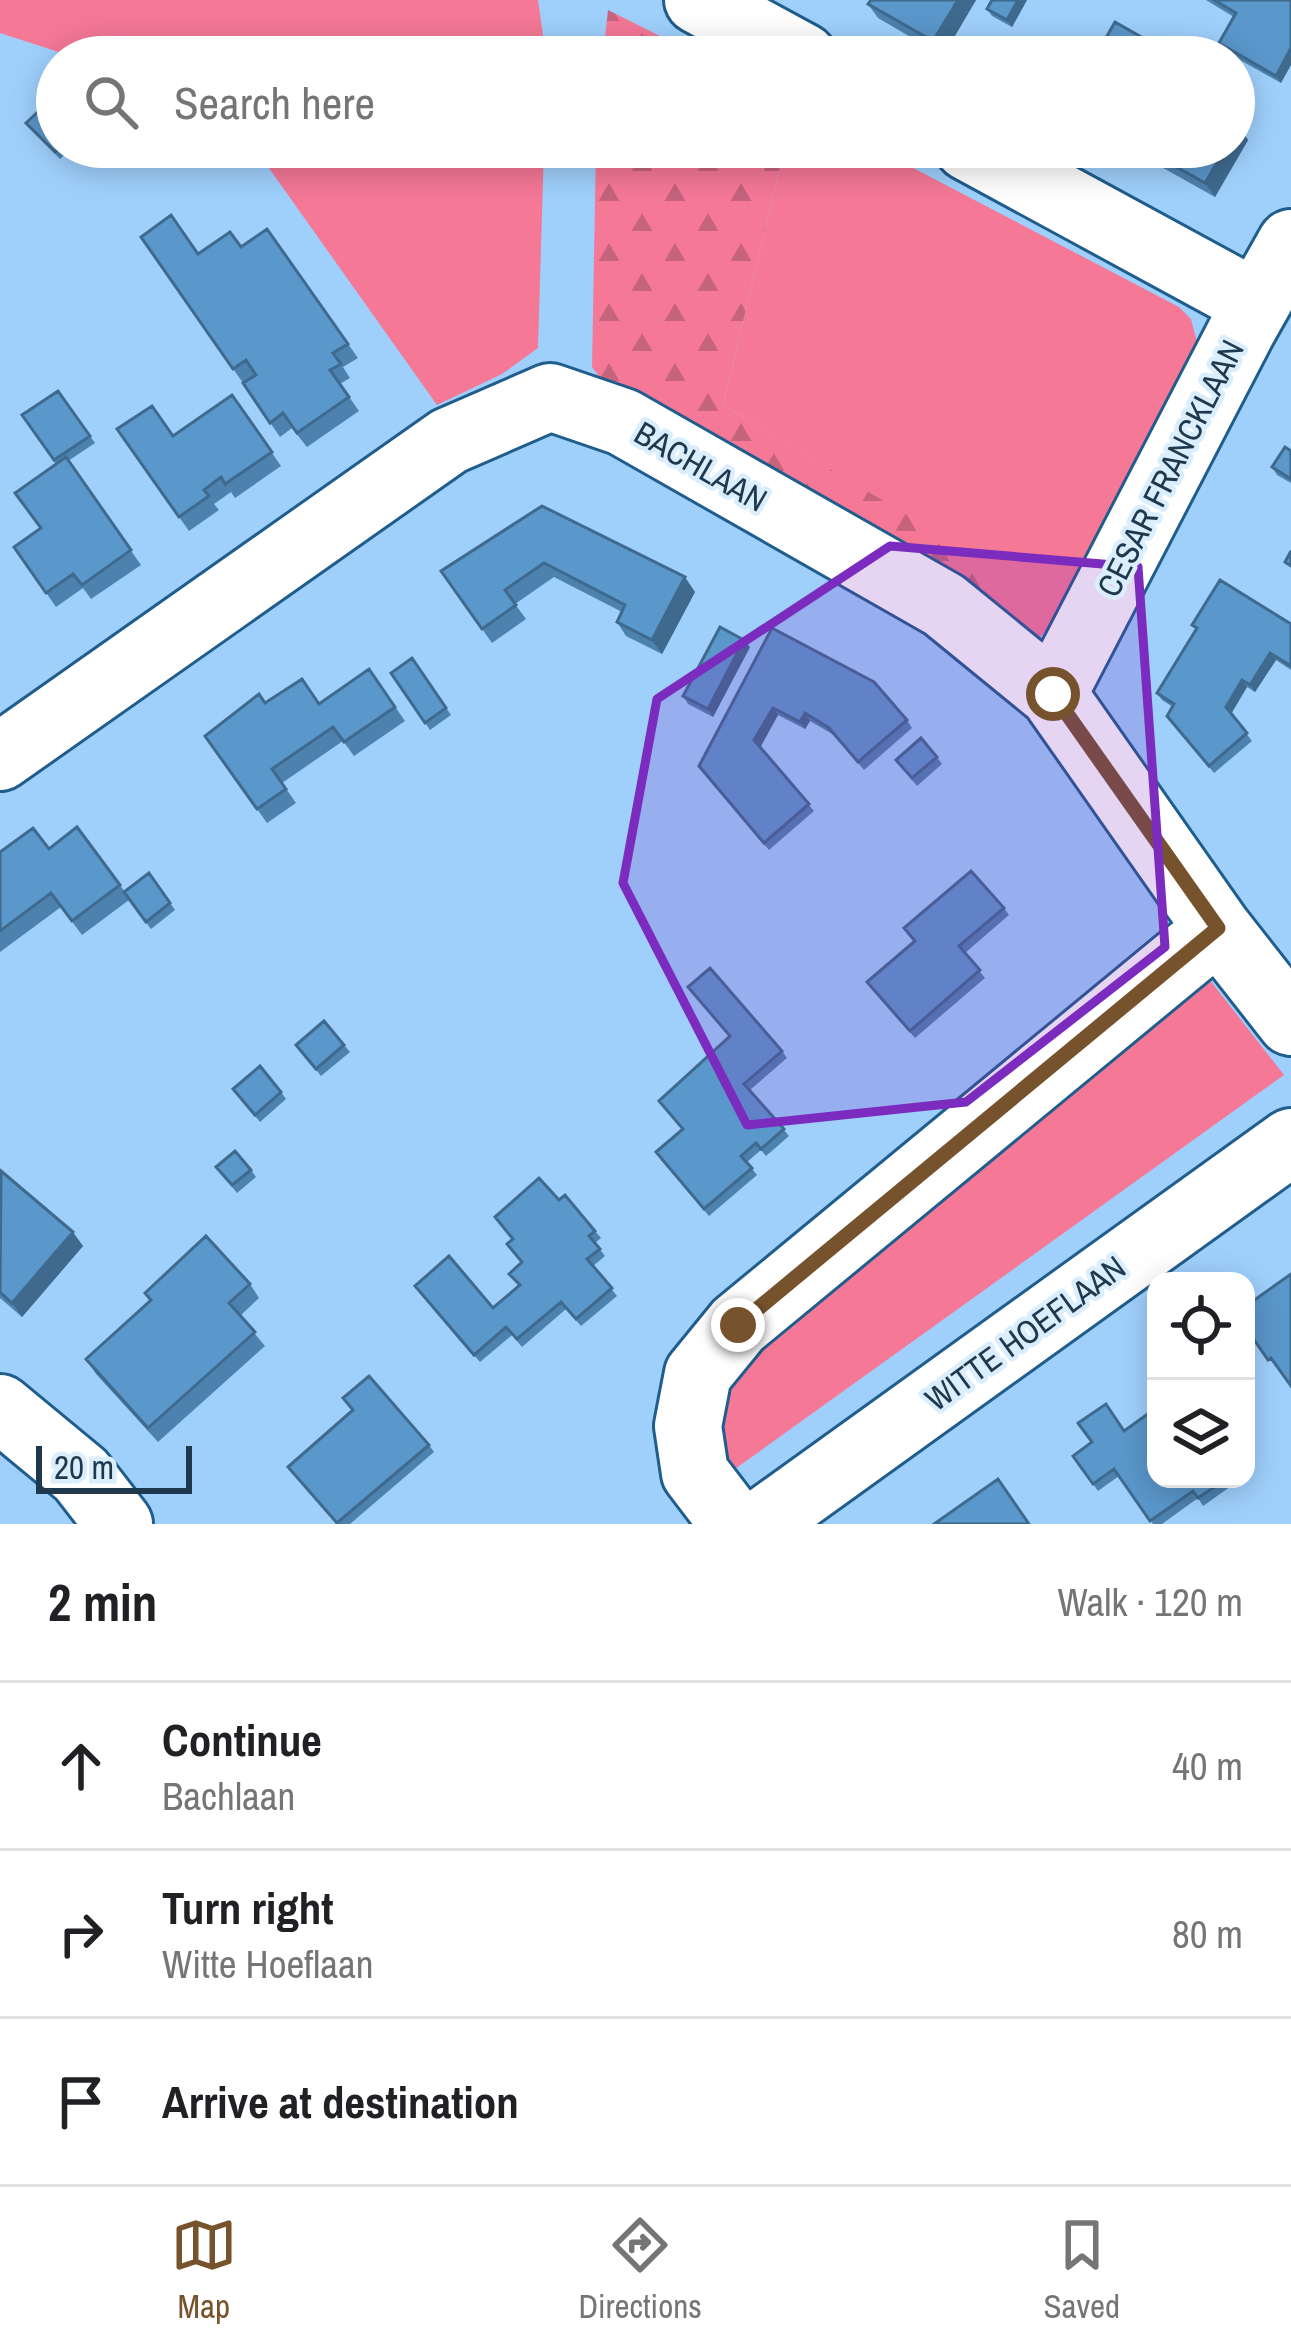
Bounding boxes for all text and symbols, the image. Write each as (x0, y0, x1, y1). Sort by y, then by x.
search box (36, 36, 1255, 168)
icon: search (78, 69, 144, 135)
text: Search here (174, 72, 375, 133)
street label: CESAR FRANCKLAAN (1086, 332, 1254, 604)
street label: BACHLAAN (627, 410, 775, 522)
route start (1026, 667, 1080, 721)
street label: WITTE HOEFLAAN (916, 1245, 1134, 1421)
map controls (1147, 1272, 1255, 1488)
button: locate (1147, 1272, 1255, 1380)
route end (711, 1298, 765, 1352)
button: layers (1147, 1380, 1255, 1488)
scale bar (36, 1440, 192, 1493)
text: 20 m (54, 1445, 114, 1489)
text: 2 min (48, 1568, 157, 1637)
text: Walk · 120 m (1058, 1576, 1243, 1628)
text: Continue (162, 1709, 322, 1770)
icon: ahead (48, 1733, 114, 1799)
text: 40 m (1172, 1740, 1243, 1792)
text: Bachlaan (162, 1770, 295, 1822)
text: Turn right (162, 1877, 334, 1938)
icon: right (48, 1901, 114, 1967)
text: 80 m (1172, 1908, 1243, 1960)
text: Witte Hoeflaan (162, 1938, 374, 1990)
icon: arrive (48, 2069, 114, 2135)
text: Arrive at destination (162, 2071, 519, 2132)
tab: Map (171, 2212, 237, 2328)
tab: Directions (578, 2212, 702, 2328)
tab: Saved (1043, 2212, 1120, 2328)

